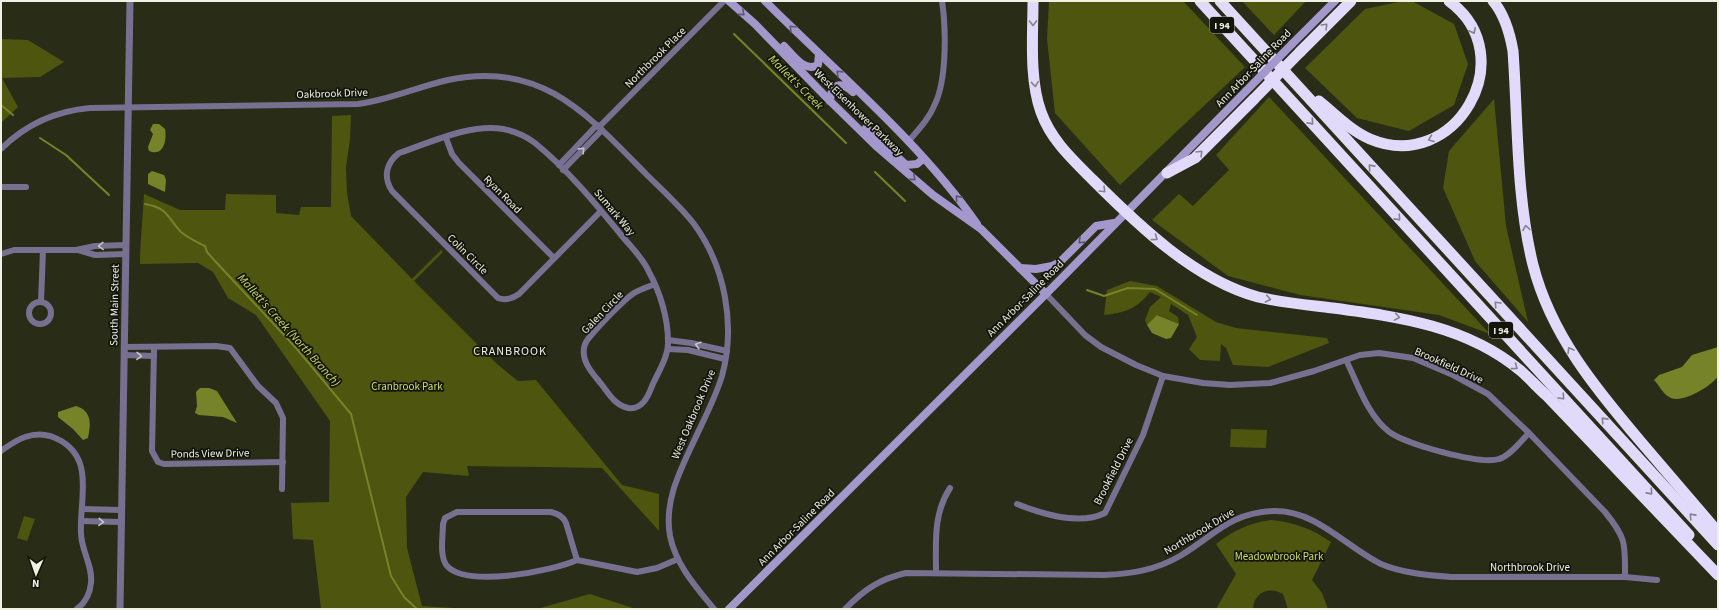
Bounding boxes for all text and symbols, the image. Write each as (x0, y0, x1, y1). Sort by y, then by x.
one-way arrow (737, 8, 744, 15)
road number: I 94 (1210, 17, 1234, 33)
one-way arrow (1029, 20, 1037, 26)
street label: Northbrook Place (621, 23, 690, 91)
one-way arrow (1320, 23, 1328, 31)
one-way arrow (789, 25, 797, 33)
street label: Ann Arbor-Saline Road (1212, 26, 1295, 111)
one-way arrow (1468, 27, 1476, 34)
water label: Mallett's Creek (764, 51, 827, 114)
street label: West Eisenhower Parkway (811, 66, 907, 159)
one-way arrow (836, 70, 844, 78)
one-way arrow (1030, 81, 1039, 87)
street label: Oakbrook Drive (296, 85, 369, 102)
one-way arrow (1306, 118, 1313, 125)
one-way arrow (1428, 134, 1435, 142)
one-way arrow (577, 147, 585, 155)
one-way arrow (1195, 150, 1203, 158)
one-way arrow (1369, 164, 1376, 172)
street label: Ryan Road (480, 172, 525, 217)
one-way arrow (909, 173, 916, 180)
one-way arrow (1098, 185, 1106, 193)
street label: Sumark Way (591, 186, 639, 239)
one-way arrow (955, 195, 962, 202)
one-way arrow (1394, 214, 1401, 221)
one-way arrow (1522, 225, 1531, 231)
street label: Colin Circle (444, 231, 492, 278)
one-way arrow (1151, 233, 1158, 240)
one-way arrow (1078, 236, 1086, 244)
one-way arrow (98, 241, 104, 250)
street label: Ann Arbor-Saline Road (984, 257, 1067, 340)
street label: South Main Street (106, 264, 123, 346)
water label: Mallett's Creek (North Branch) (233, 270, 344, 390)
street label: Galen Circle (578, 287, 627, 337)
one-way arrow (1265, 294, 1271, 303)
one-way arrow (1494, 301, 1502, 309)
one-way arrow (1394, 312, 1400, 321)
road number: I 94 (1489, 322, 1513, 338)
one-way arrow (694, 341, 701, 349)
district label: CRANBROOK (473, 343, 547, 360)
street label: Brookfield Drive (1412, 344, 1486, 388)
one-way arrow (1567, 347, 1574, 354)
one-way arrow (136, 352, 142, 360)
one-way arrow (1511, 362, 1518, 369)
street label: West Oakbrook Drive (668, 367, 719, 461)
park label: Cranbrook Park (371, 379, 443, 394)
one-way arrow (1557, 392, 1565, 400)
one-way arrow (1601, 417, 1609, 425)
street label: Brookfield Drive (1090, 434, 1137, 508)
street label: Ponds View Drive (171, 445, 250, 462)
street label: Ann Arbor-Saline Road (755, 486, 838, 569)
one-way arrow (1645, 488, 1652, 495)
street label: Northbrook Drive (1161, 504, 1238, 558)
one-way arrow (1689, 513, 1696, 521)
one-way arrow (98, 517, 104, 526)
park label: Meadowbrook Park (1235, 549, 1324, 564)
north arrow (16, 554, 56, 594)
street label: Northbrook Drive (1490, 560, 1570, 575)
text: N (32, 576, 40, 591)

